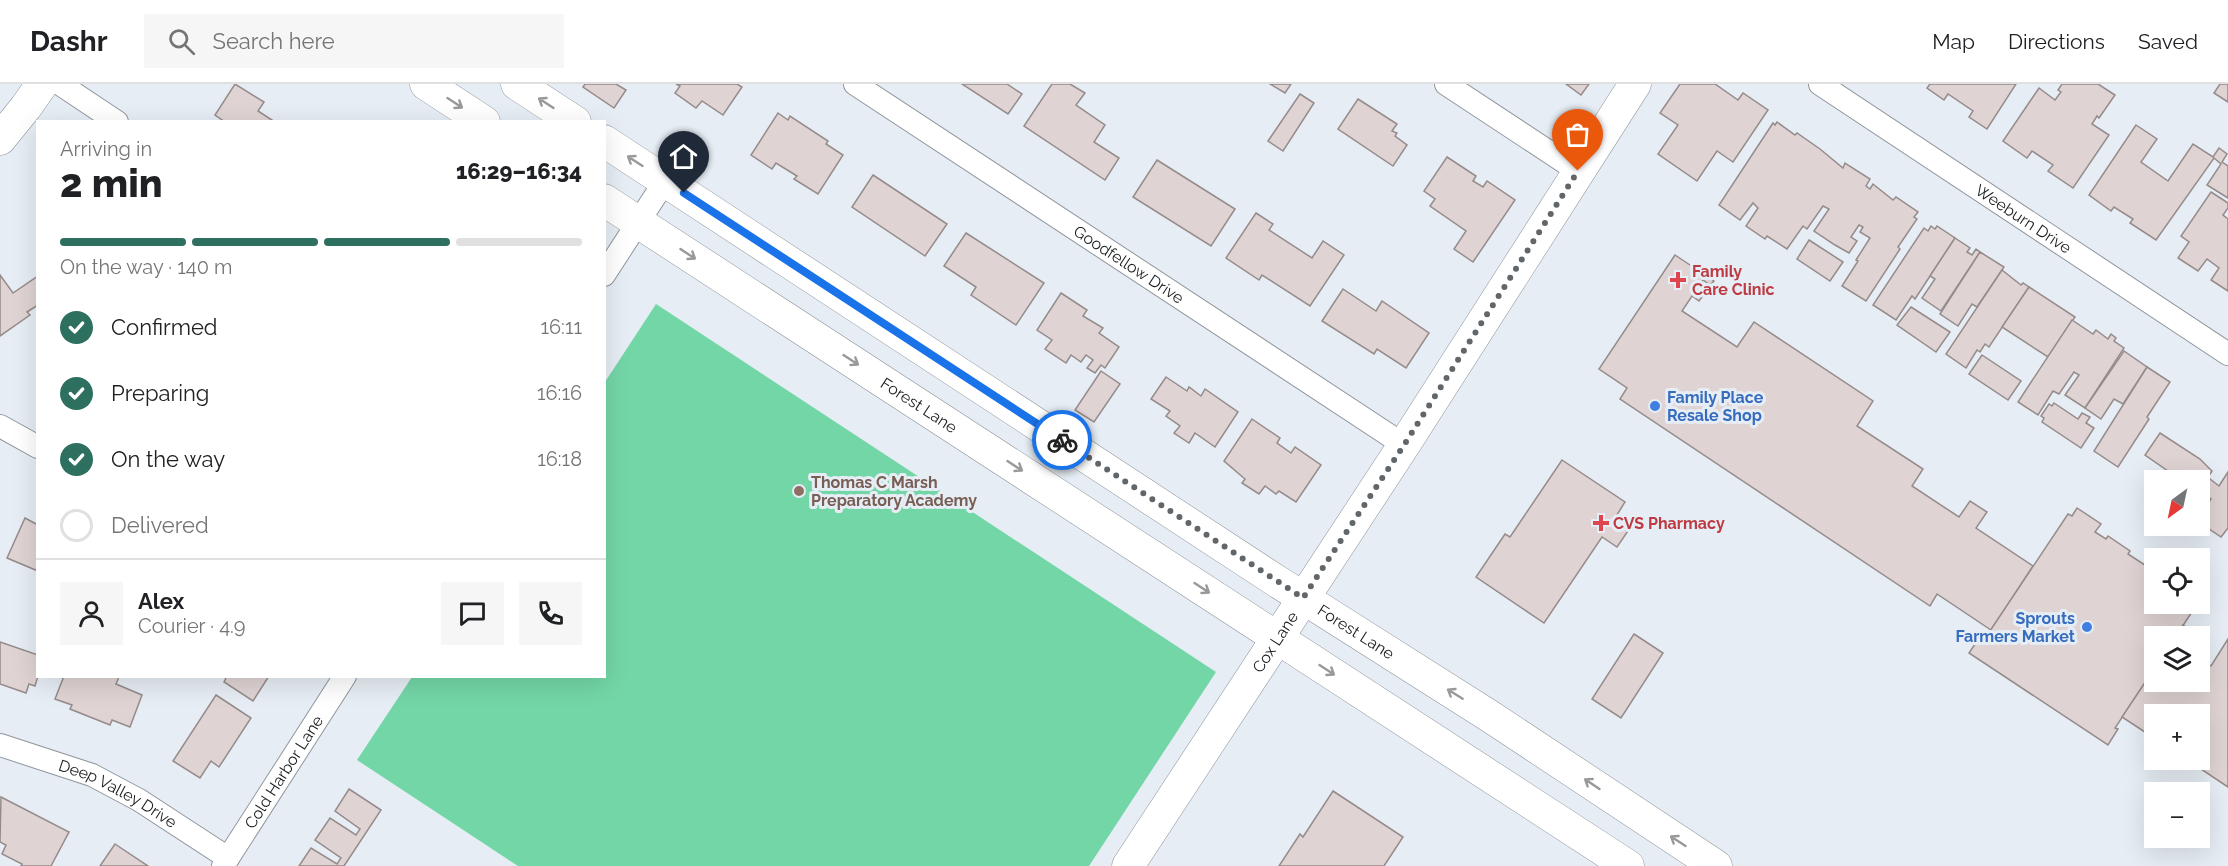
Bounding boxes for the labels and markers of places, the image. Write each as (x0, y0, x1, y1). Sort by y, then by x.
pin (1552, 109, 1603, 171)
pin (658, 131, 709, 193)
place label: Family Care Clinic (1692, 262, 1775, 299)
marker: Family Care Clinic (1669, 271, 1687, 289)
place label: Family Place Resale Shop (1667, 388, 1764, 425)
marker: Family Place Resale Shop (1648, 399, 1662, 413)
place label: Thomas C Marsh Preparatory Academy (811, 473, 977, 510)
marker: Thomas C Marsh Preparatory Academy (792, 484, 806, 498)
place label: CVS Pharmacy (1613, 514, 1725, 533)
marker: CVS Pharmacy (1594, 516, 1608, 530)
place label: Sprouts Farmers Market (1955, 609, 2075, 646)
marker: Sprouts Farmers Market (2080, 620, 2094, 634)

